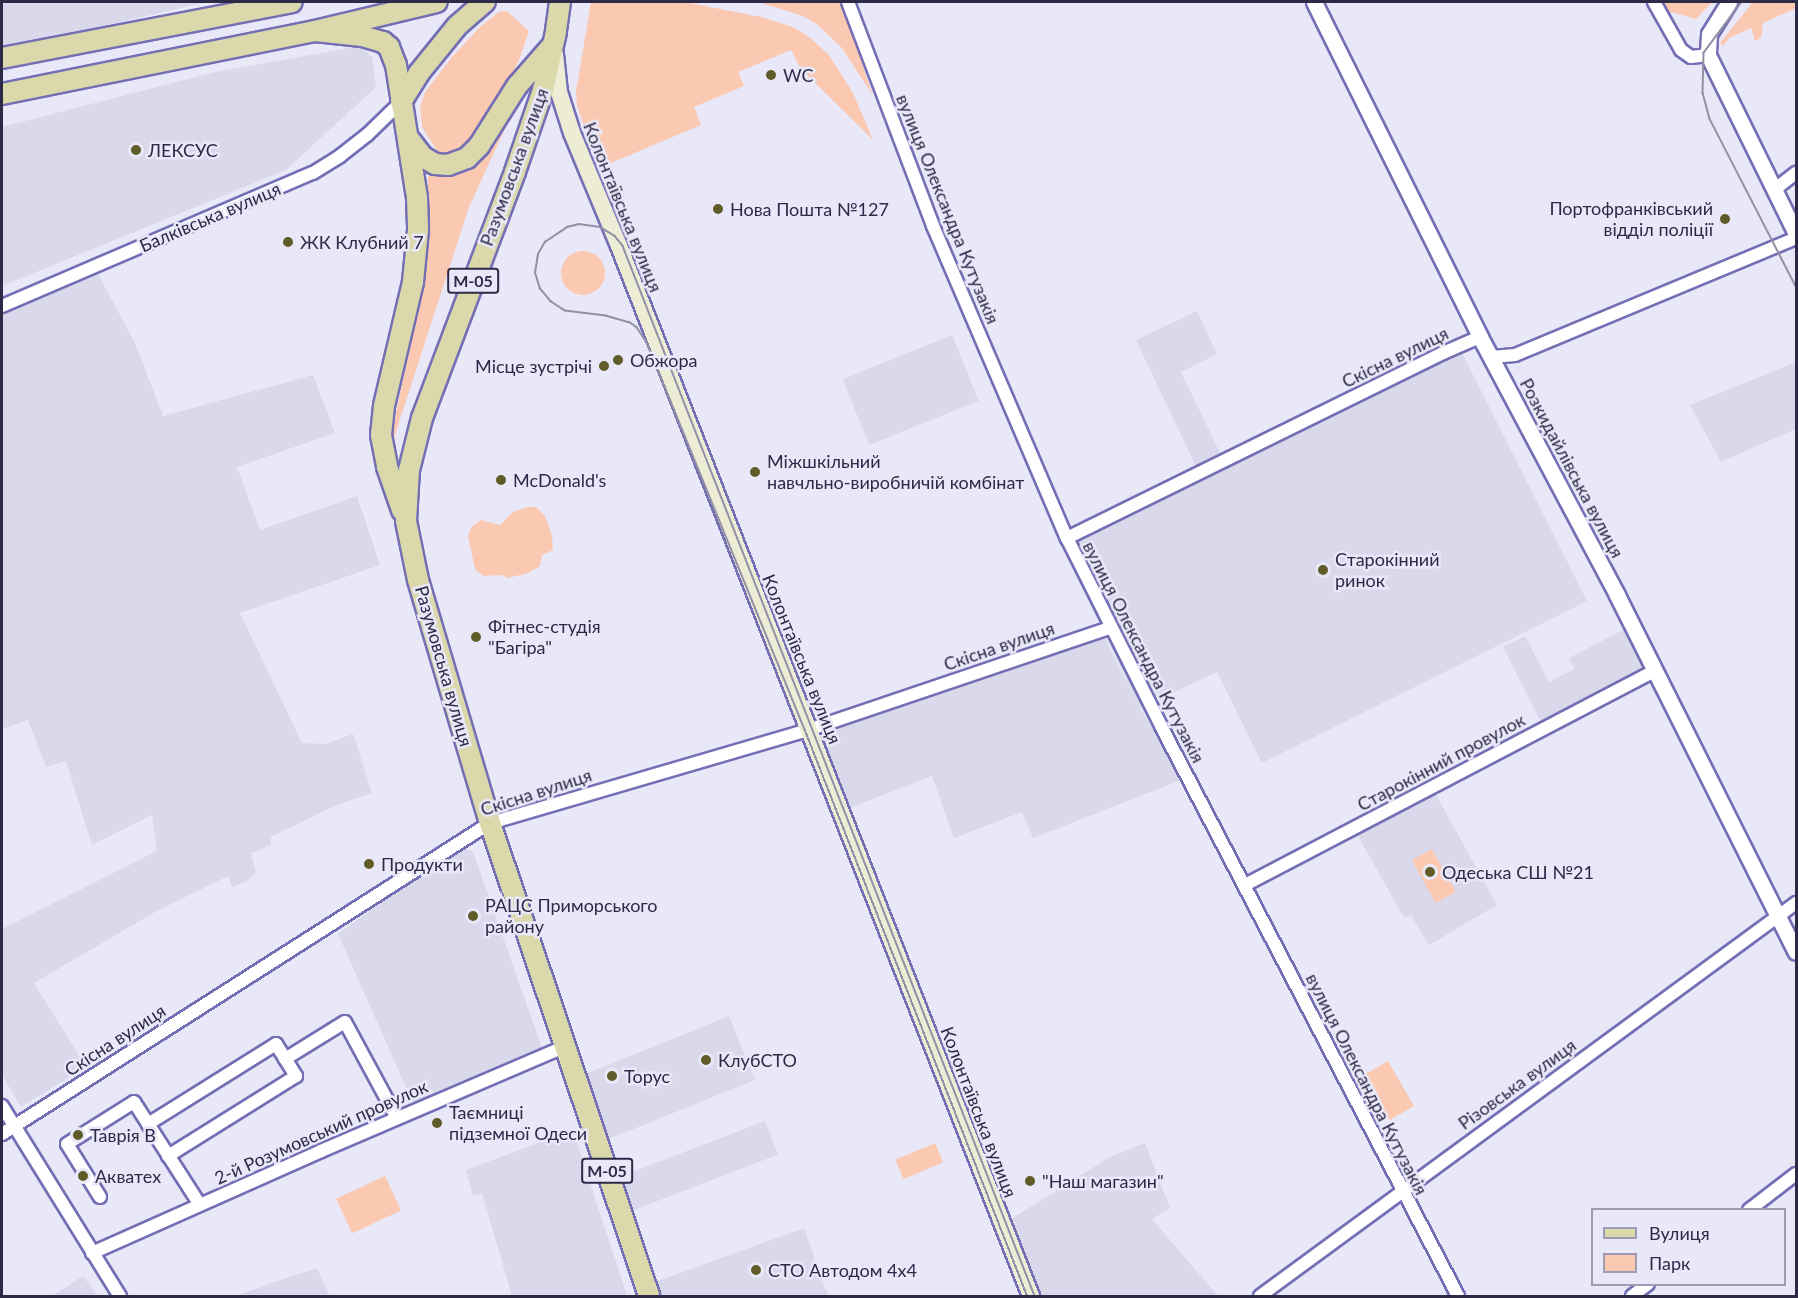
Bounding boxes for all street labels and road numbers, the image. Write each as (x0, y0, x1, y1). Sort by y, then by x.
street label: Разумовська вулиця (475, 85, 553, 249)
street label: вулиця Олександра Кутузакія (892, 91, 1004, 327)
street label: Колонтаївська вулиця (579, 119, 667, 295)
street label: Балківська вулиця (136, 178, 284, 256)
road number: М-05 (446, 268, 500, 294)
street label: Cкісна вулиця (1338, 322, 1452, 392)
street label: Розкидайлівська вулиця (1515, 375, 1629, 561)
street label: вулиця Олександра Кутузакія (1079, 538, 1209, 766)
street label: Колонтаївська вулиця (758, 571, 846, 747)
street label: Разумовська вулиця (411, 583, 477, 749)
street label: Cкісна вулиця (941, 617, 1057, 675)
street label: Старокінний провулок (1353, 709, 1529, 815)
street label: Cкісна вулиця (478, 764, 594, 820)
street label: вулиця Олександра Кутузакія (1302, 970, 1432, 1198)
street label: Cкісна вулиця (61, 999, 169, 1081)
street label: Колонтаївська вулиця (936, 1024, 1022, 1200)
street label: Різовська вулиця (1454, 1034, 1580, 1134)
street label: 2-й Розумовський провулок (211, 1075, 431, 1189)
road number: М-05 (580, 1158, 634, 1184)

